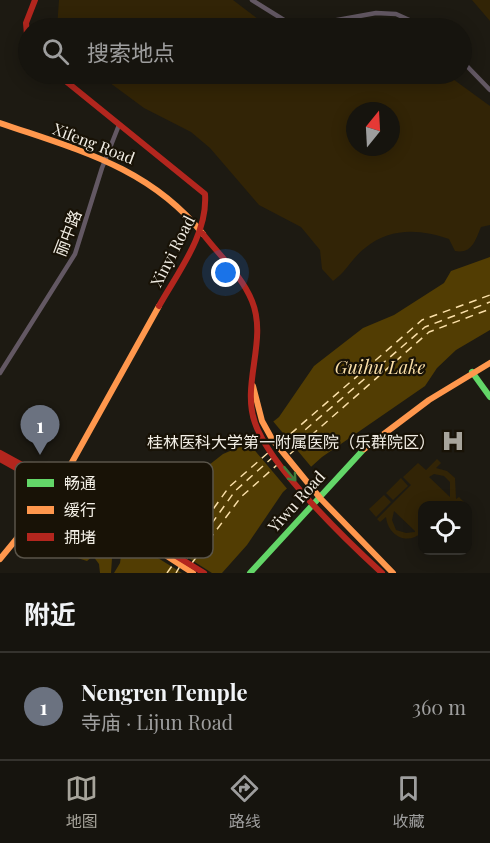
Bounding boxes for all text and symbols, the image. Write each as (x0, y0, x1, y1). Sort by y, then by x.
search box (18, 18, 472, 84)
icon: search (39, 35, 72, 68)
text: 搜索地点 (87, 37, 175, 67)
north arrow (346, 102, 400, 156)
street label: Xifeng Road (50, 118, 138, 168)
street label: 丽中路 (49, 207, 85, 259)
street label: Xinyi Road (145, 212, 199, 290)
your location (211, 258, 240, 287)
water label: Guihu Lake (335, 355, 425, 379)
pin: 1 (20, 406, 60, 455)
hospital icon: 桂林医科大学第一附属医院（乐群院区） (440, 428, 466, 454)
place label: 桂林医科大学第一附属医院（乐群院区） (147, 431, 435, 452)
legend (15, 462, 213, 558)
street label: Yiwu Road (262, 466, 329, 537)
one-way arrow (283, 466, 297, 481)
text: 畅通 (64, 472, 96, 493)
text: 缓行 (64, 499, 96, 520)
map controls (418, 501, 472, 555)
button: locate (418, 501, 472, 555)
text: 拥堵 (64, 526, 96, 547)
text: 附近 (24, 596, 76, 631)
text: Nengren Temple (81, 677, 248, 707)
text: 1 (40, 693, 47, 720)
text: 360 m (412, 693, 466, 720)
text: 寺庙 · Lijun Road (81, 708, 233, 735)
tab: 地图 (65, 772, 98, 832)
tab: 路线 (228, 772, 261, 832)
tab: 收藏 (392, 772, 425, 832)

